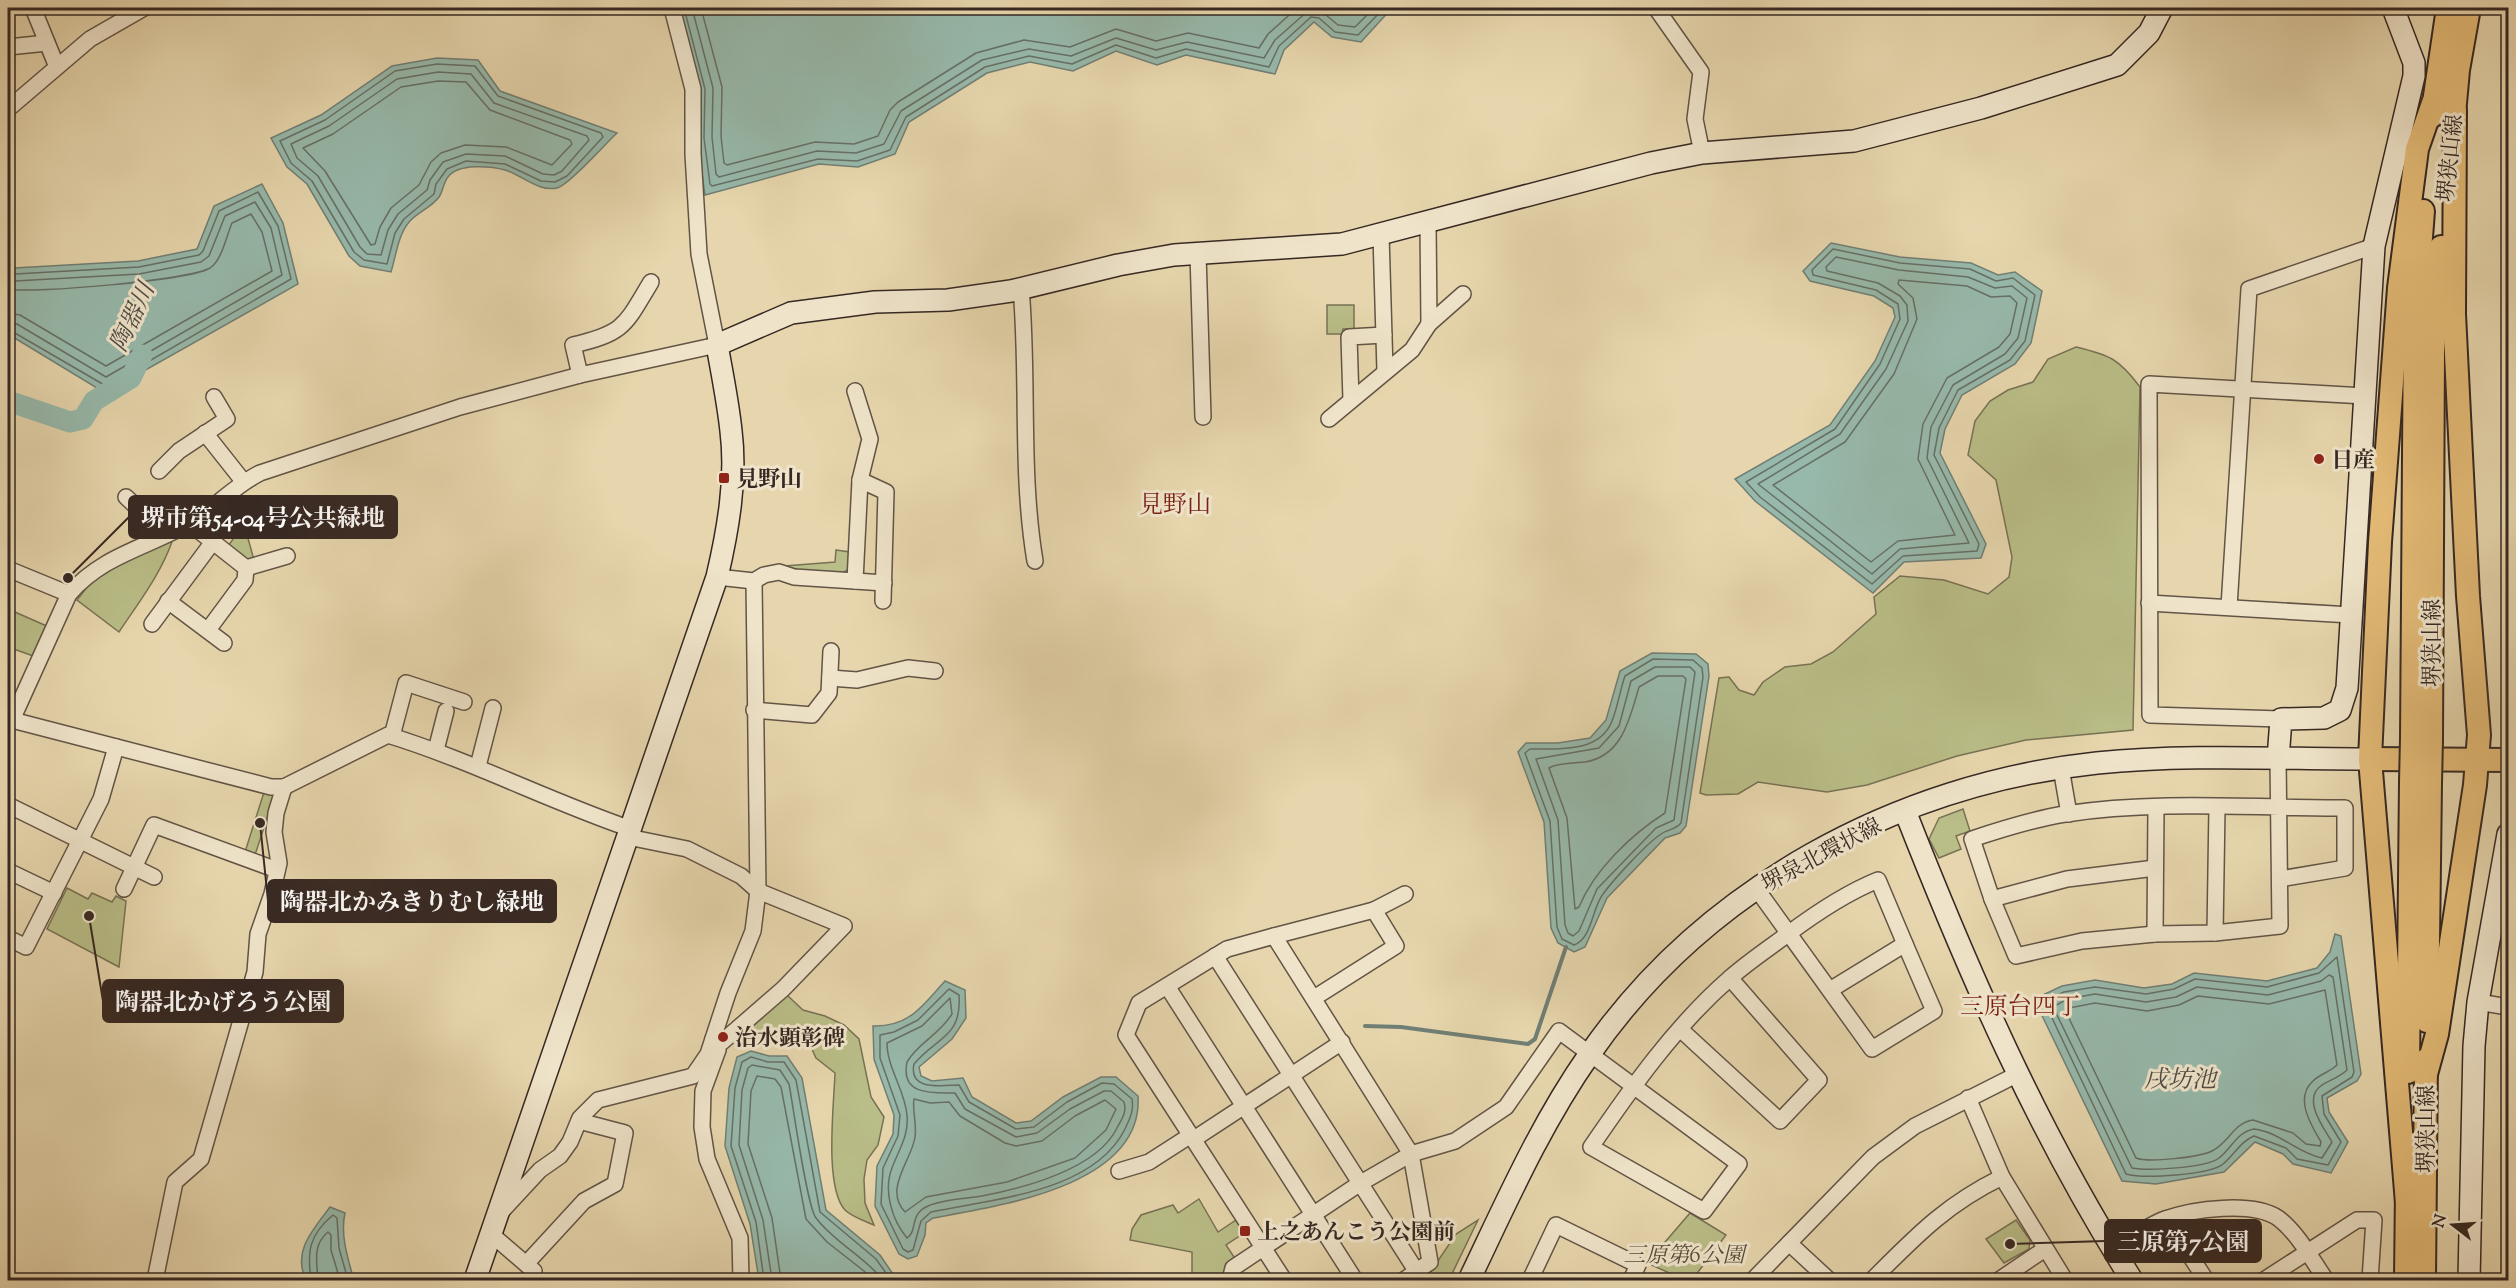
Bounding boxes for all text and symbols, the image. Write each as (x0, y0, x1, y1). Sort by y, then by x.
street label: 堺狭山線 (2431, 113, 2472, 204)
water label: 陶器川 (103, 275, 166, 358)
place label: 日産 (2331, 446, 2375, 478)
marker: 日産 (2312, 452, 2326, 466)
place label: 見野山 (736, 465, 802, 497)
marker: 見野山 (717, 471, 731, 485)
district label: 見野山 (1139, 489, 1211, 523)
callout: 堺市第54-04号公共緑地 (129, 496, 397, 538)
text: 堺市第54-04号公共緑地 (141, 503, 385, 537)
street label: 堺狭山線 (2418, 599, 2450, 687)
street label: 堺泉北環状線 (1757, 812, 1888, 902)
callout: 陶器北かみきりむし緑地 (268, 880, 556, 922)
text: 陶器北かみきりむし緑地 (280, 887, 544, 921)
callout: 陶器北かげろう公園 (103, 980, 343, 1022)
text: 陶器北かげろう公園 (115, 987, 331, 1021)
district label: 三原台四丁 (1960, 991, 2080, 1025)
place label: 治水顕彰碑 (735, 1024, 845, 1056)
marker: 治水顕彰碑 (716, 1030, 730, 1044)
water label: 戌坊池 (2144, 1064, 2219, 1098)
street label: 堺狭山線 (2412, 1085, 2444, 1173)
north arrow (2423, 1195, 2483, 1255)
text: N (2428, 1212, 2454, 1231)
place label: 上之あんこう公園前 (1257, 1218, 1455, 1250)
callout: 三原第7公園 (2105, 1220, 2261, 1262)
marker: 上之あんこう公園前 (1238, 1224, 1252, 1238)
text: 三原第7公園 (2117, 1227, 2249, 1261)
park label: 三原第6公園 (1624, 1241, 1747, 1273)

